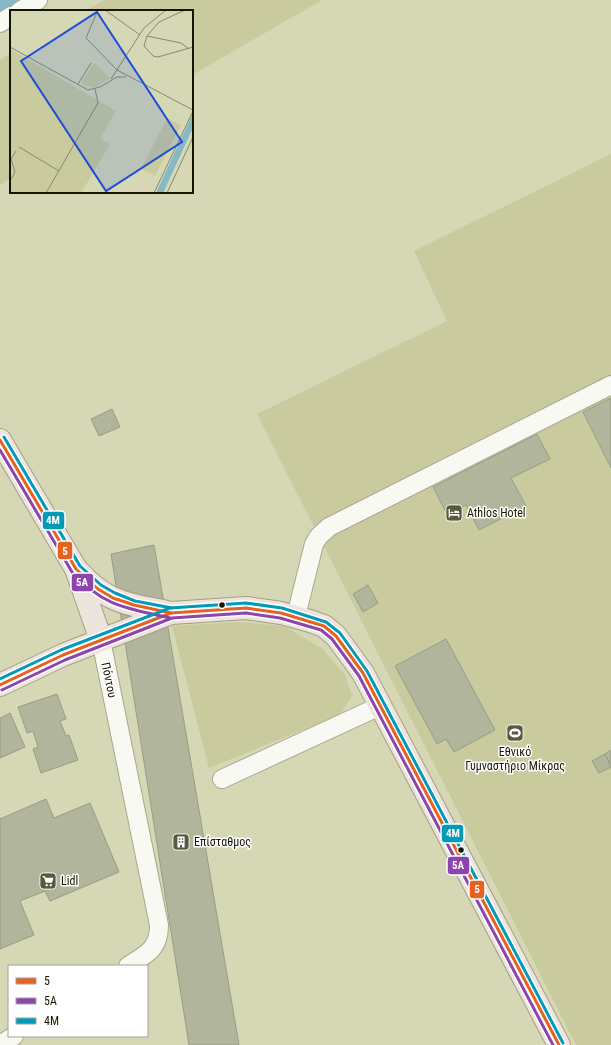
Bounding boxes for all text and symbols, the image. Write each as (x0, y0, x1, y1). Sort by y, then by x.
inset map (10, 10, 193, 193)
hotel icon: Athlos Hotel (444, 503, 464, 523)
place label: Athlos Hotel (467, 506, 526, 520)
line badge: 4Μ (42, 511, 65, 530)
text: 4Μ (46, 514, 60, 527)
line badge: 5 (57, 541, 73, 560)
text: 5 (62, 545, 68, 558)
line badge: 5Α (71, 573, 94, 592)
text: 5Α (76, 576, 88, 589)
unlabelled marker (217, 600, 227, 610)
street label: Πόντου (98, 661, 120, 699)
sports icon: Εθνικό Γυμναστήριο Μίκρας (505, 723, 525, 743)
place label: Εθνικό Γυμναστήριο Μίκρας (465, 745, 565, 773)
line badge: 4Μ (441, 824, 464, 843)
text: 4Μ (446, 827, 460, 840)
building icon: Επίσταθμος (171, 832, 191, 852)
place label: Επίσταθμος (194, 835, 251, 849)
unlabelled marker (456, 845, 466, 855)
line badge: 5Α (447, 856, 470, 875)
text: 5Α (452, 859, 464, 872)
supermarket icon: Lidl (38, 871, 58, 891)
place label: Lidl (61, 874, 78, 888)
line badge: 5 (469, 880, 485, 899)
text: 5 (474, 883, 480, 896)
legend (8, 965, 148, 1037)
text: 5 (44, 974, 50, 988)
text: 5Α (44, 994, 57, 1008)
text: 4Μ (44, 1014, 59, 1028)

